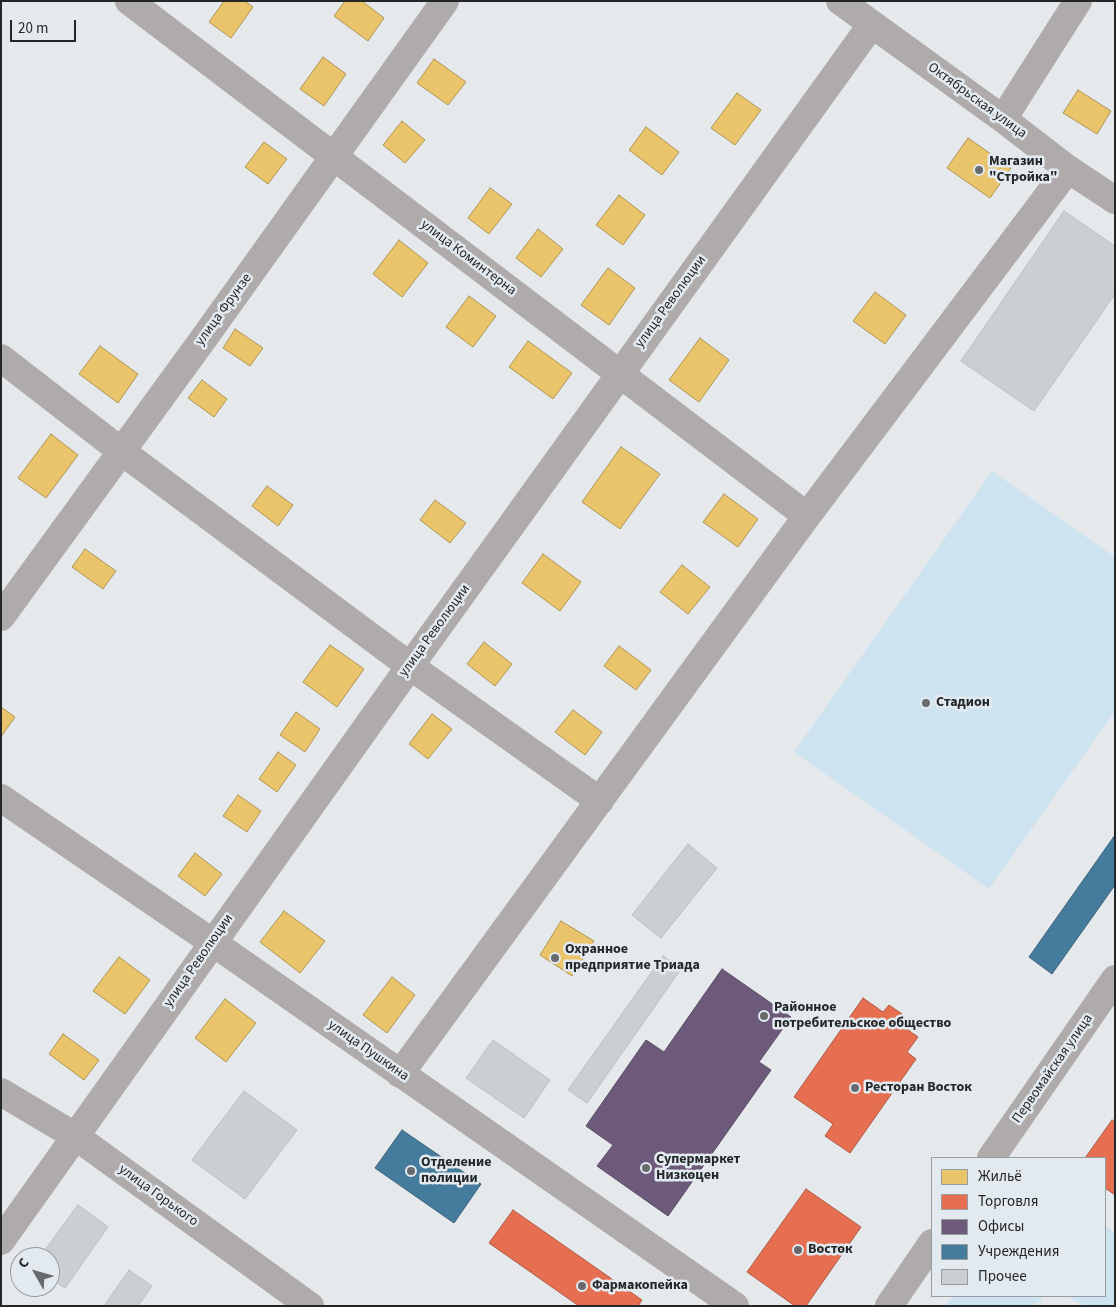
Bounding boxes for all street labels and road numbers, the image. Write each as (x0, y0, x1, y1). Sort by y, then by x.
street label: Октябрьская улица (924, 59, 1030, 143)
street label: улица Коминтерна (417, 217, 519, 299)
street label: улица Революции (632, 253, 710, 351)
street label: улица Фрунзе (192, 271, 256, 349)
street label: улица Революции (396, 582, 474, 680)
street label: улица Революции (161, 911, 237, 1011)
street label: Первомайская улица (1009, 1011, 1097, 1127)
street label: улица Пушкина (324, 1017, 412, 1085)
street label: улица Горького (115, 1162, 201, 1230)

